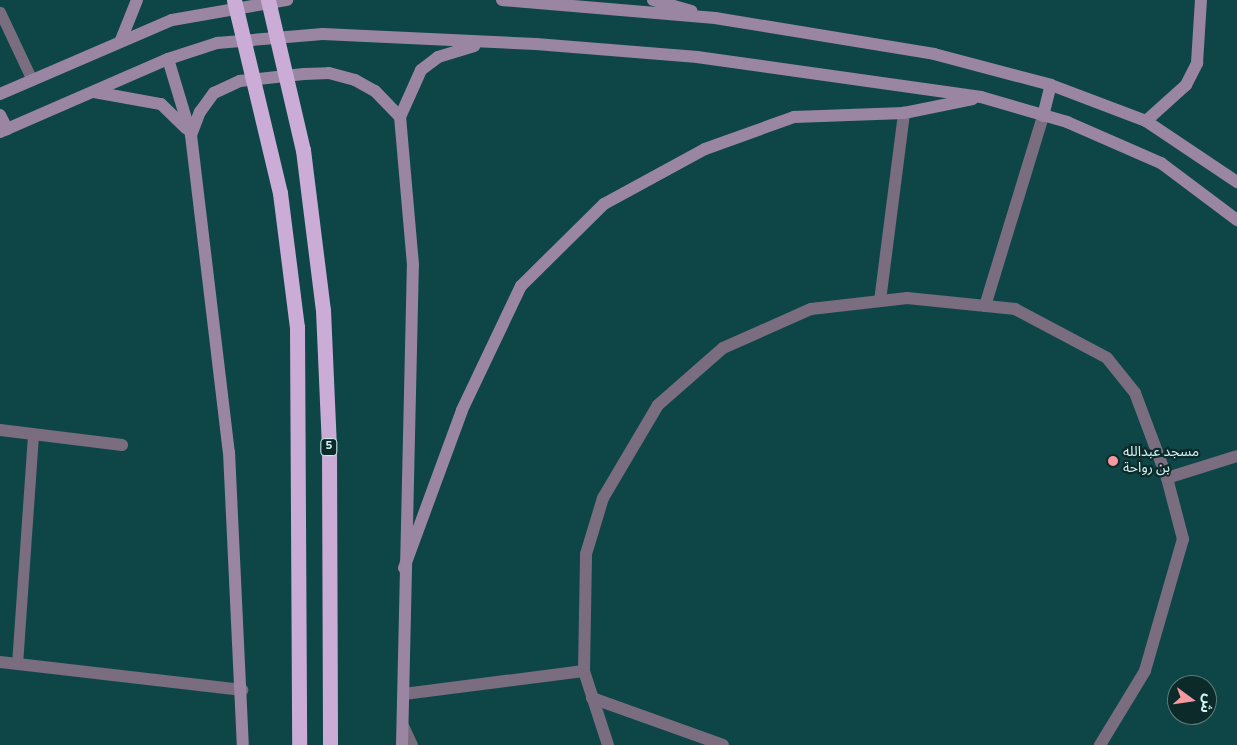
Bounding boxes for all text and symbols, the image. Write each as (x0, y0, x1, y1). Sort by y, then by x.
road number: 5 (320, 438, 338, 457)
place label: مسجد عبدالله بن رواحة (1123, 445, 1199, 478)
marker: مسجد عبدالله بن رواحة (1107, 455, 1119, 467)
north arrow (1167, 675, 1217, 725)
text: ش (1196, 692, 1217, 715)

